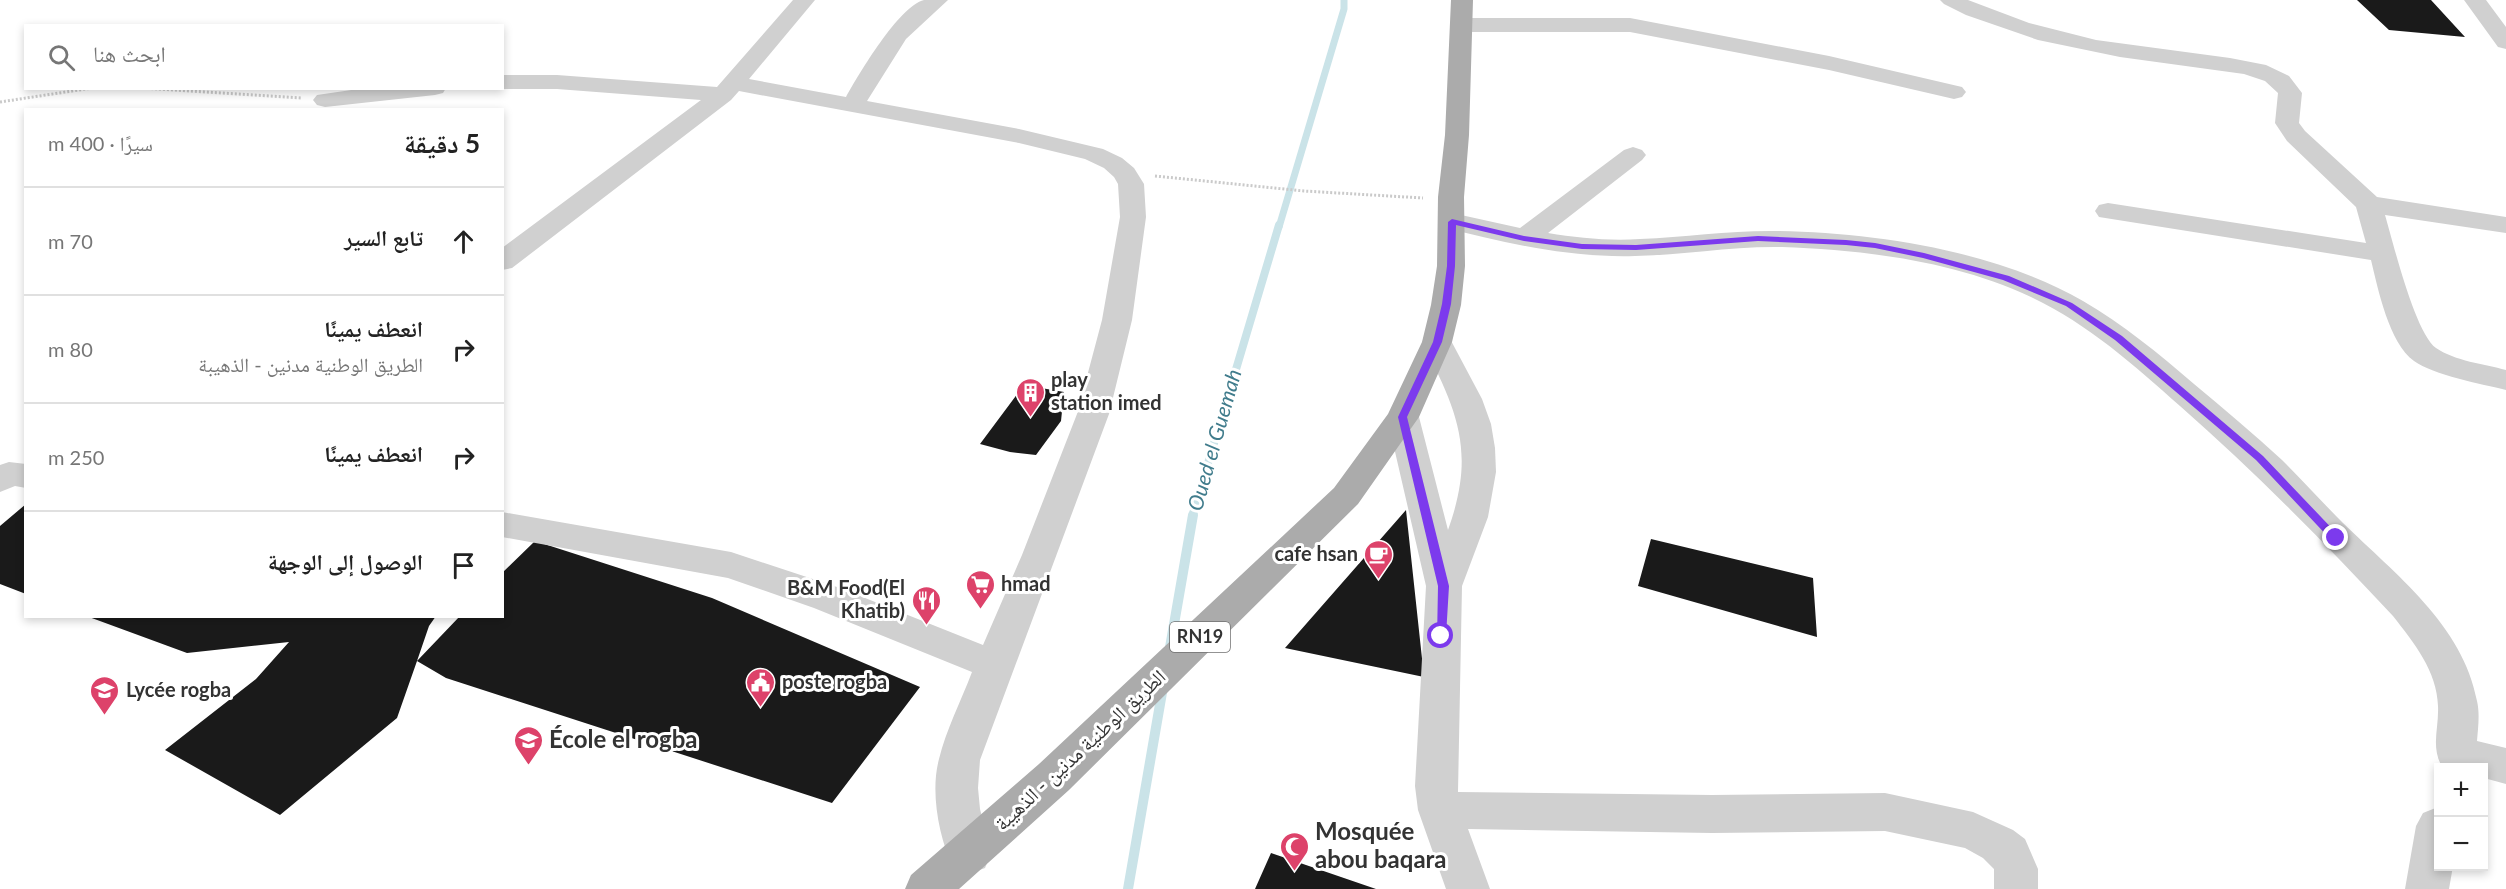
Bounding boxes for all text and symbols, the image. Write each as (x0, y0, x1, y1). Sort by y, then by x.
search box (24, 24, 504, 90)
text: ابحث هنا (93, 40, 166, 67)
icon: search (45, 41, 78, 74)
text: 5 دقيقة (404, 127, 480, 159)
text: سيرًا · 400 m (48, 131, 153, 155)
text: تابع السير (344, 224, 423, 251)
icon: ahead (447, 225, 480, 258)
text: 70 m (48, 229, 93, 253)
text: انعطف يمينًا (324, 315, 423, 342)
icon: right (447, 333, 480, 366)
text: 80 m (48, 337, 93, 361)
text: الطريق الوطنية مدنين - الذهيبة (198, 352, 423, 376)
water label: Oued el Guemah (1181, 366, 1246, 513)
place label: play station imed (1051, 367, 1162, 414)
building icon: play station imed (1014, 376, 1046, 418)
text: انعطف يمينًا (324, 440, 423, 467)
icon: right (447, 441, 480, 474)
text: 250 m (48, 445, 104, 469)
route end (2322, 524, 2348, 550)
cafe icon: cafe hsan (1363, 538, 1395, 580)
place label: cafe hsan (1274, 541, 1358, 565)
text: الوصول إلى الوجهة (268, 548, 423, 575)
icon: arrive (447, 549, 480, 582)
supermarket icon: hmad (964, 568, 996, 610)
place label: hmad (1001, 571, 1051, 595)
place label: B&M Food(El Khatib) (787, 575, 905, 622)
restaurant icon: B&M Food(El Khatib) (910, 584, 942, 626)
road number: RN19 (1170, 622, 1230, 652)
route start (1427, 622, 1453, 648)
street label: الطريق الوطنية مدنين - الذهيبة (989, 664, 1170, 835)
public building icon: poste rogba (745, 666, 777, 708)
place label: poste rogba (782, 669, 887, 693)
school or university icon: Lycée rogba (89, 674, 121, 716)
place label: Lycée rogba (126, 677, 231, 701)
school or university icon: École el rogba (512, 724, 544, 766)
place label: École el rogba (549, 724, 697, 753)
map controls (2434, 763, 2488, 871)
button: + (2434, 763, 2488, 817)
place label: Mosquée abou baqara (1315, 816, 1447, 873)
button: − (2434, 817, 2488, 871)
mosque icon: Mosquée abou baqara (1278, 830, 1310, 872)

